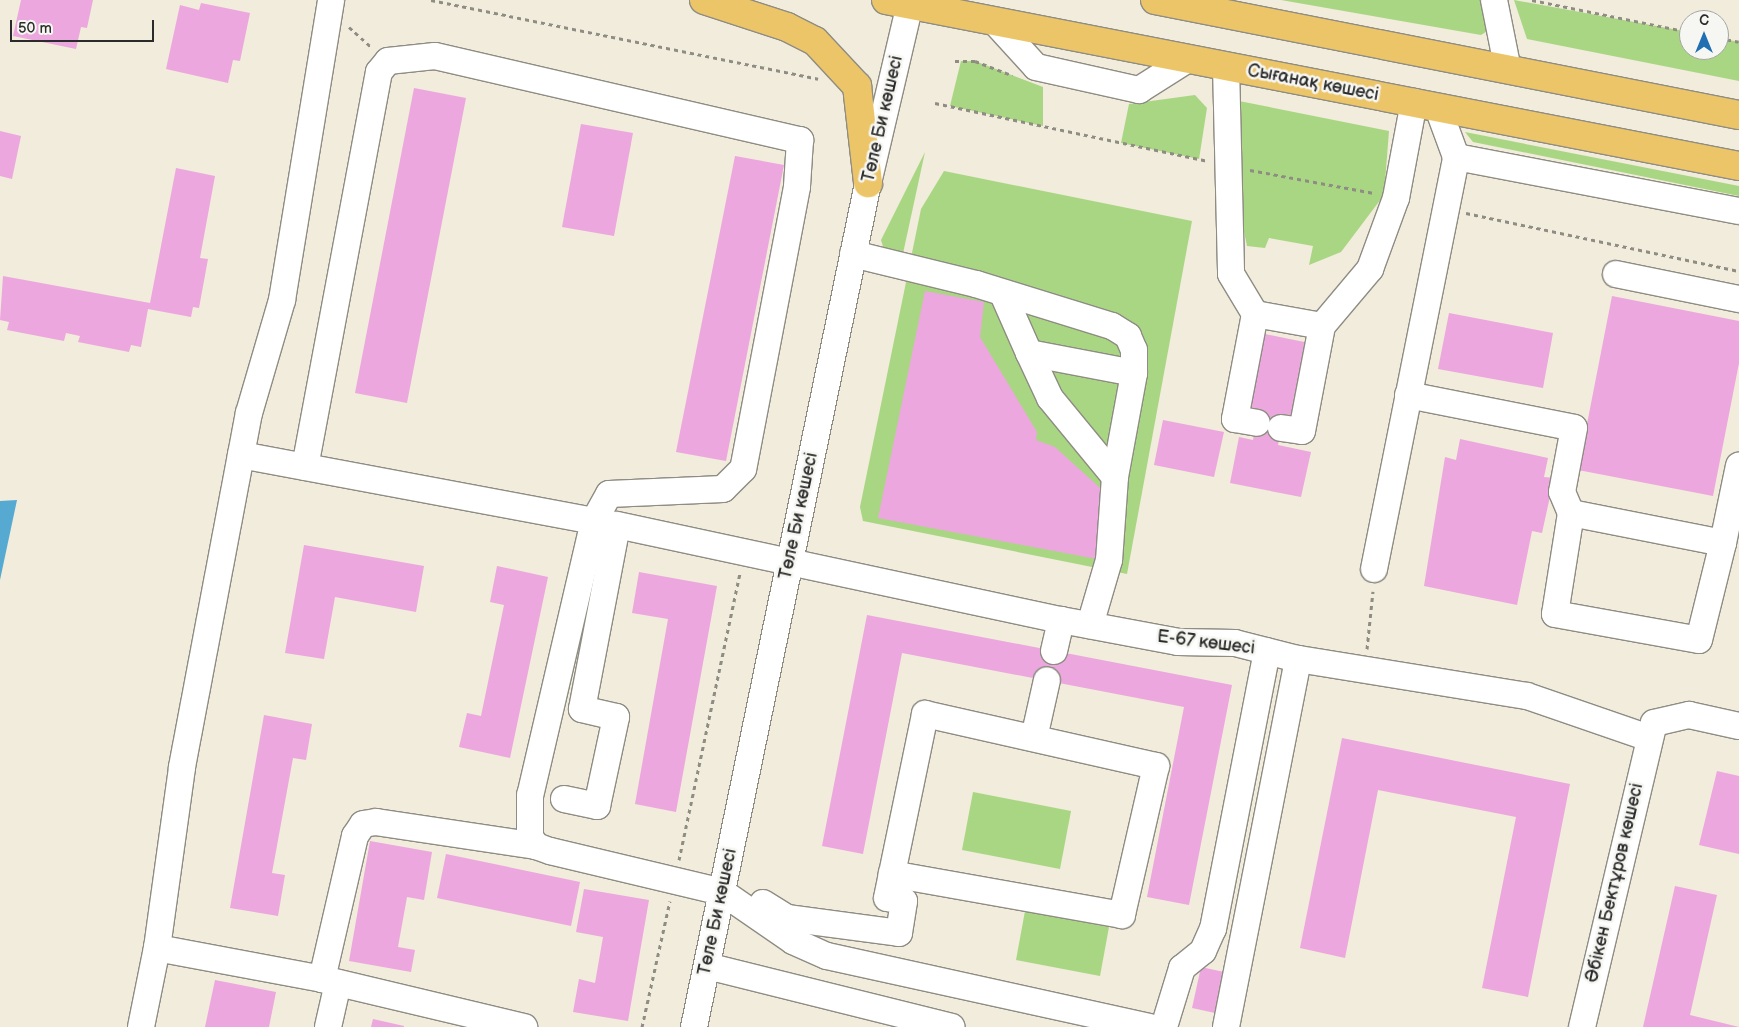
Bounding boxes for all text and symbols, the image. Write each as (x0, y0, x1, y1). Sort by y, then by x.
scale bar (12, 10, 156, 42)
north arrow (1679, 10, 1729, 60)
text: С (1699, 12, 1709, 29)
text: 50 m (18, 19, 52, 38)
street label: Төле Би көшесі (858, 54, 908, 184)
street label: Сығанақ көшесі (1246, 60, 1380, 106)
street label: Төле Би көшесі (775, 451, 823, 581)
street label: Е-67 көшесі (1155, 626, 1257, 660)
street label: Әбікен Бектұров көшесі (1582, 781, 1648, 985)
street label: Төле Би көшесі (694, 847, 742, 977)

